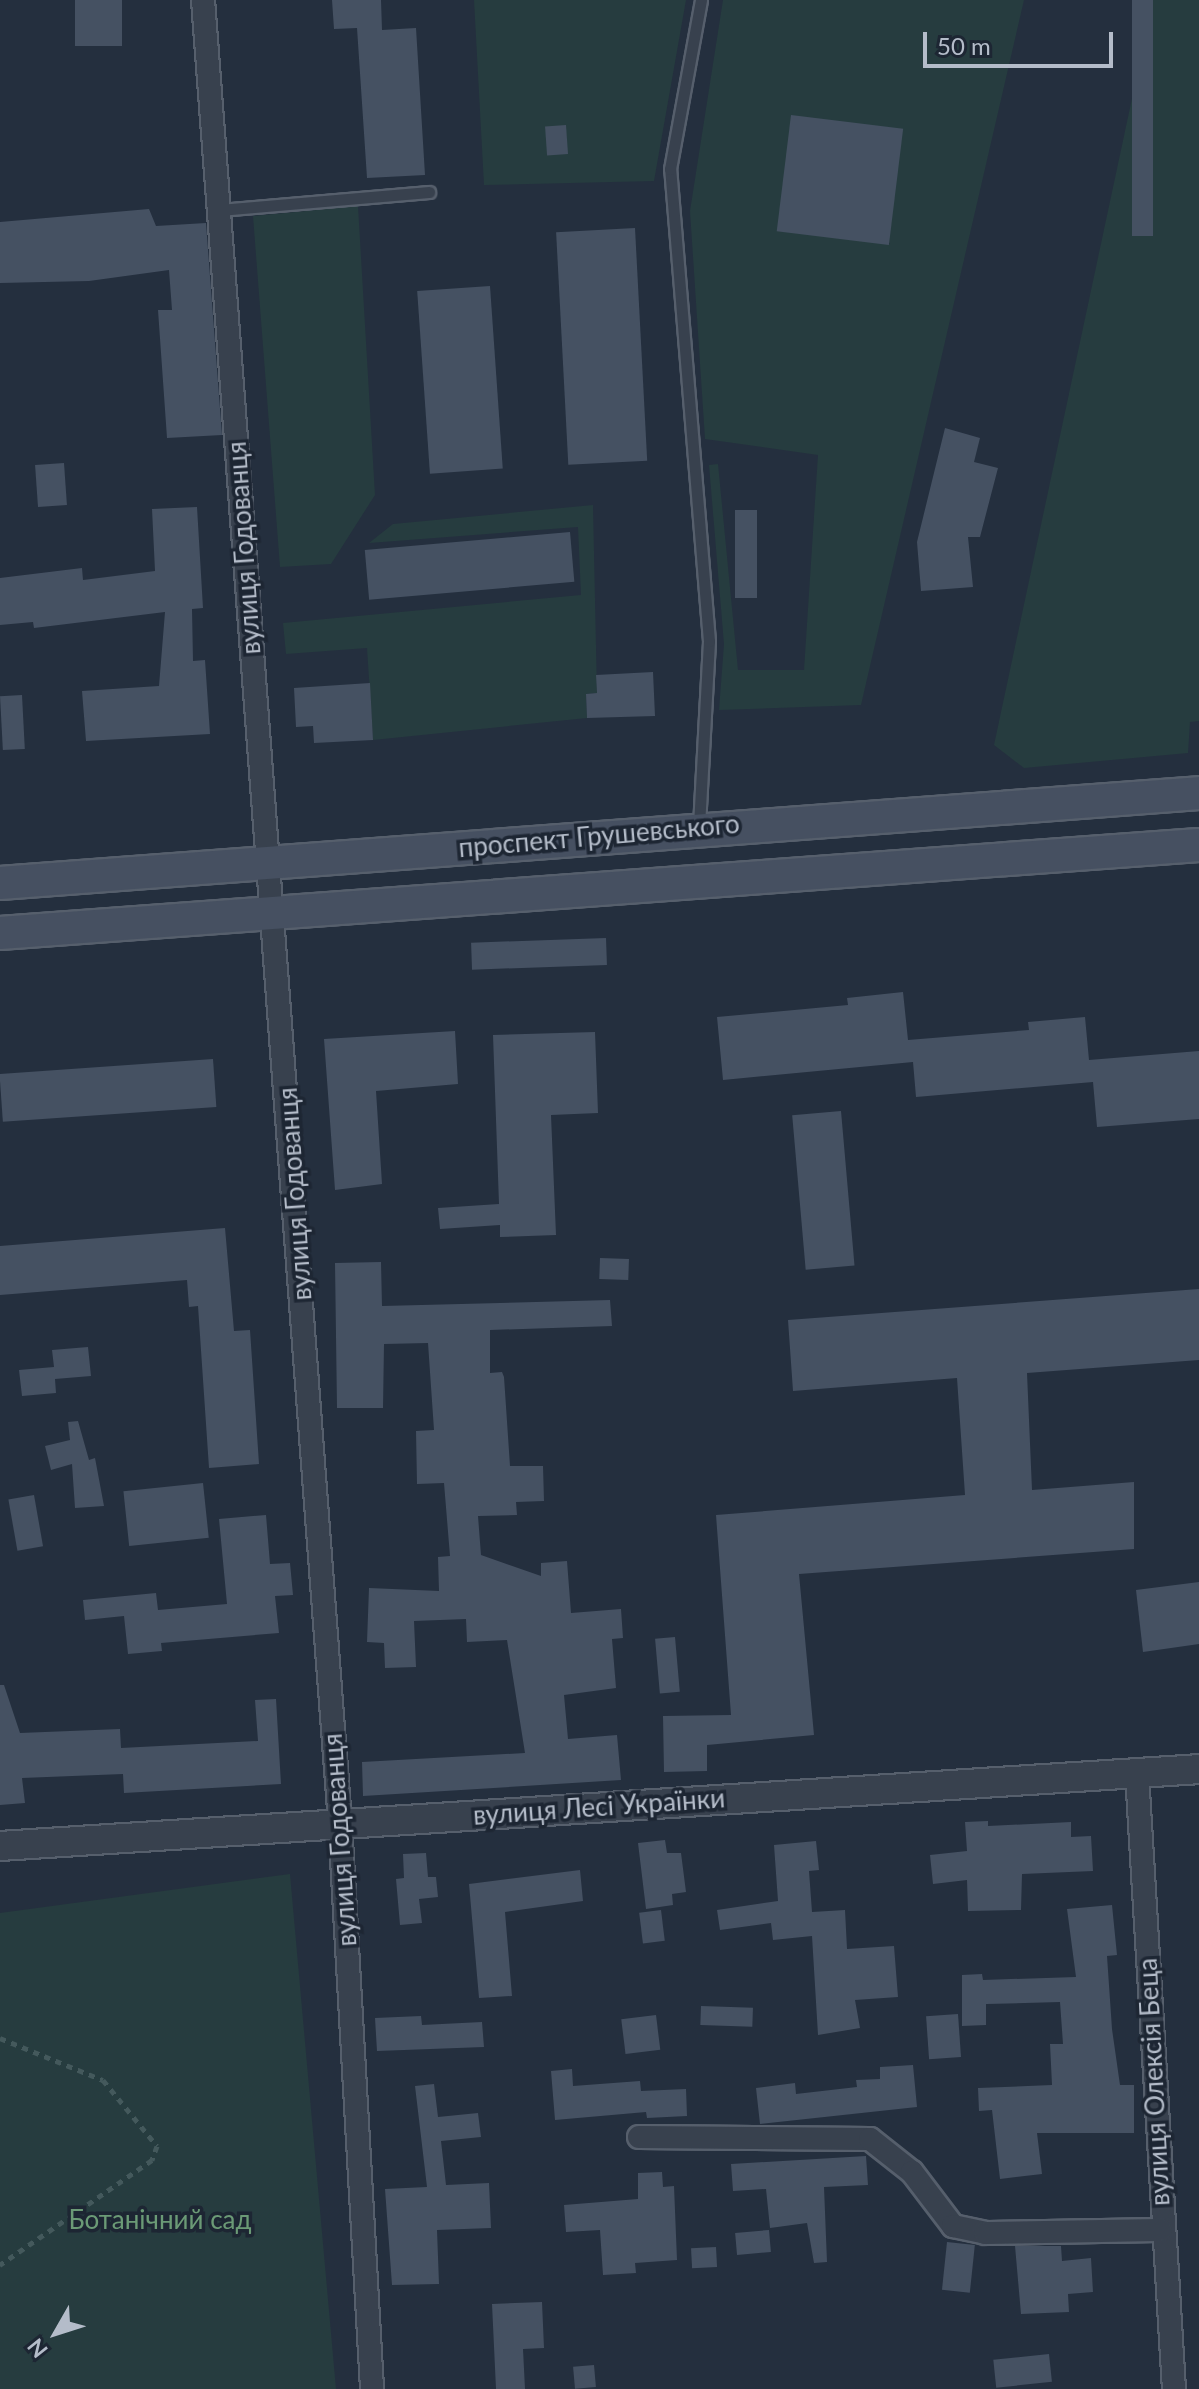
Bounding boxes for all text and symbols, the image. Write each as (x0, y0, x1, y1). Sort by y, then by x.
scale bar (927, 16, 1117, 66)
text: 50 m (937, 31, 991, 60)
street label: вулиця Годованця (221, 440, 267, 656)
street label: проспект Грушевського (457, 808, 741, 864)
street label: вулиця Годованця (272, 1086, 318, 1302)
street label: вулиця Годованця (317, 1732, 363, 1948)
street label: вулиця Лесі Українки (472, 1783, 726, 1831)
street label: вулиця Олексія Беца (1132, 1957, 1176, 2207)
park label: Ботанічний сад (68, 2204, 252, 2236)
north arrow (16, 2293, 96, 2373)
text: N (21, 2333, 53, 2364)

